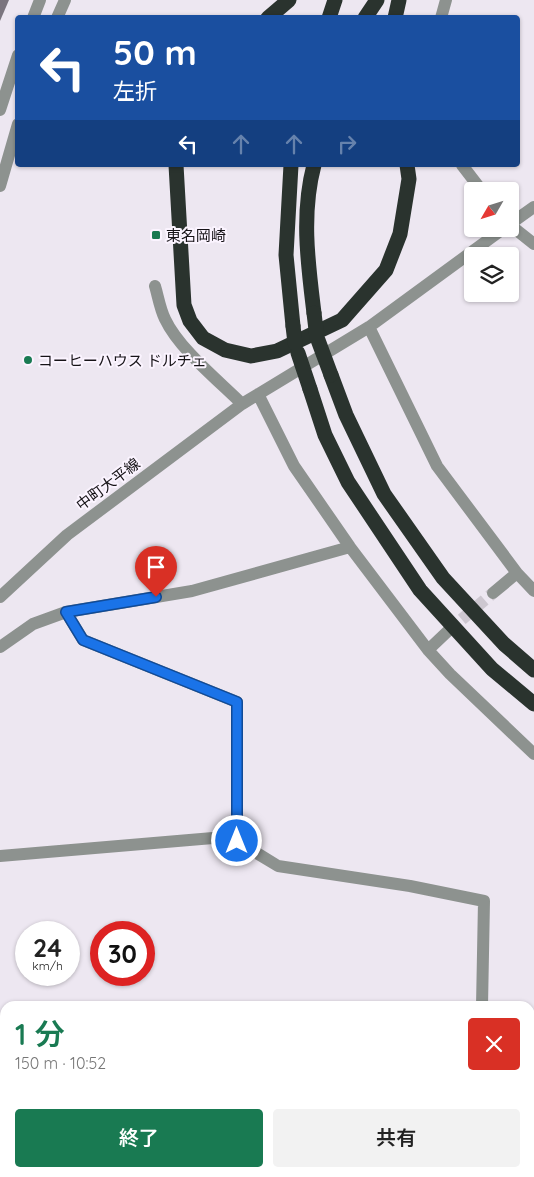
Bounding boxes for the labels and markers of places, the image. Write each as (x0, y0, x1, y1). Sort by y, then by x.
place label: 東名岡崎 (166, 226, 226, 245)
marker: 東名岡崎 (150, 229, 162, 241)
place label: コーヒーハウス ドルチェ (38, 351, 207, 370)
marker: コーヒーハウス ドルチェ (22, 354, 34, 366)
pin (135, 546, 177, 597)

